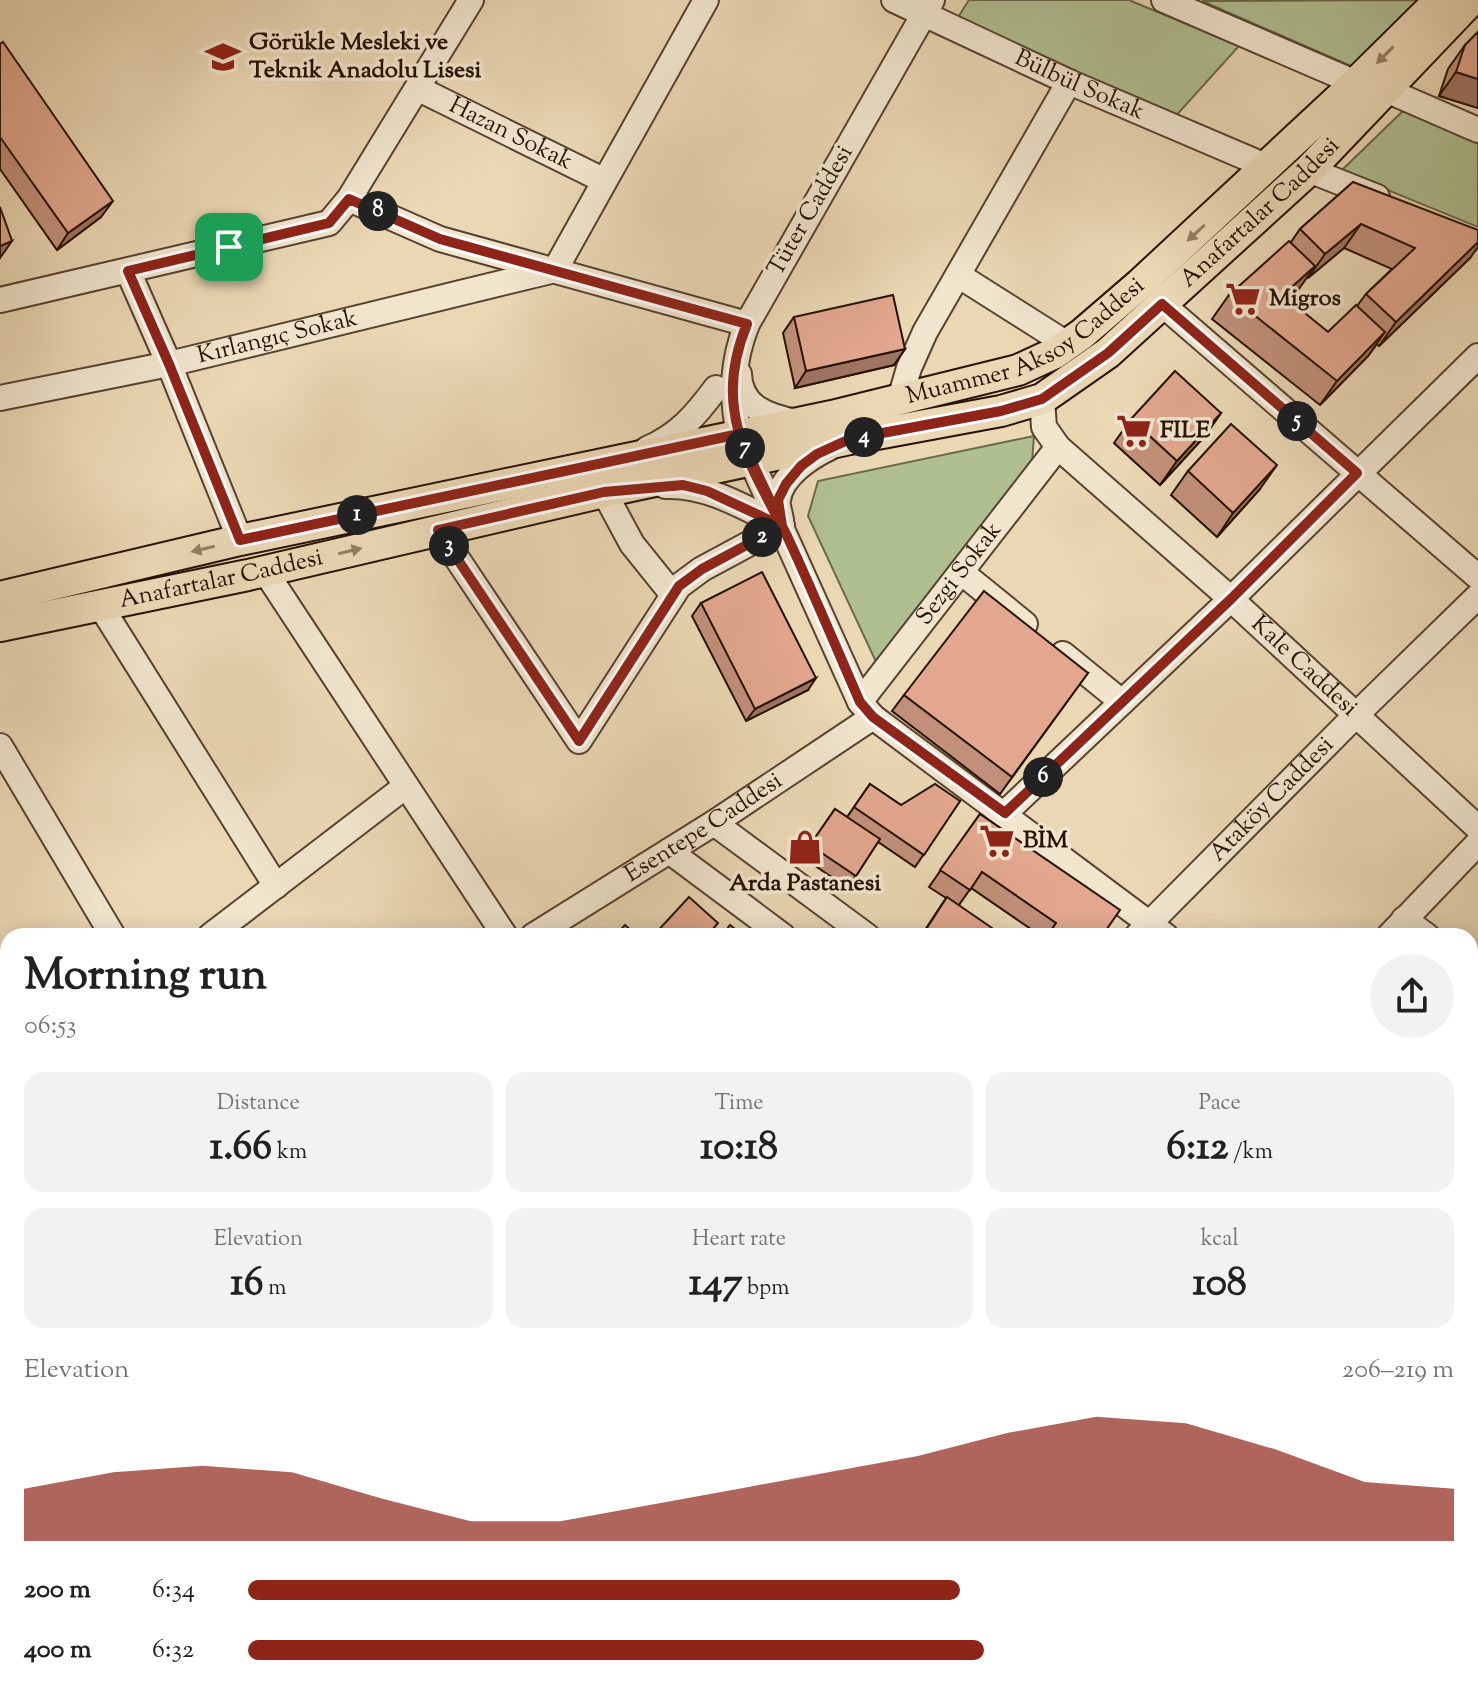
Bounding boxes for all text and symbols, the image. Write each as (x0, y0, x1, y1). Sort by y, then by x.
place label: Görükle Mesleki ve Teknik Anadolu Lisesi (249, 26, 482, 88)
school or university icon: Görükle Mesleki ve Teknik Anadolu Lisesi (204, 38, 242, 76)
street label: Bülbül Sokak (1008, 42, 1150, 129)
one-way arrow (1376, 45, 1395, 64)
street label: Hazan Sokak (443, 89, 578, 179)
street label: Anafartalar Caddesi (1173, 130, 1348, 296)
street label: Tüter Caddesi (760, 139, 862, 283)
pin: 8 (358, 191, 398, 231)
text: 8 (372, 195, 384, 227)
pin (195, 213, 263, 281)
one-way arrow (1186, 224, 1206, 241)
icon: arrive (207, 225, 251, 269)
street label: Muammer Aksoy Caddesi (903, 270, 1153, 414)
supermarket icon: Migros (1224, 280, 1262, 318)
place label: Migros (1269, 282, 1341, 316)
street label: Kırlangıç Sokak (194, 302, 361, 373)
pin: 5 (1277, 401, 1317, 441)
text: 5 (1293, 405, 1301, 437)
supermarket icon: FILE (1115, 412, 1153, 450)
place label: FILE (1160, 414, 1211, 448)
pin: 4 (844, 417, 884, 457)
text: 4 (858, 421, 870, 453)
pin: 7 (725, 428, 765, 468)
text: 7 (739, 432, 751, 464)
pin: 1 (337, 495, 377, 535)
text: 1 (353, 499, 361, 531)
street label: Sezgi Sokak (908, 515, 1010, 633)
pin: 2 (742, 517, 782, 557)
text: 2 (757, 521, 767, 553)
pin: 3 (429, 526, 469, 566)
text: 3 (445, 530, 453, 562)
street label: Anafartalar Caddesi (116, 541, 327, 618)
one-way arrow (191, 543, 216, 556)
one-way arrow (338, 544, 363, 557)
street label: Kale Caddesi (1243, 608, 1365, 725)
street label: Ataköy Caddesi (1202, 729, 1342, 870)
pin: 6 (1023, 757, 1063, 797)
text: 6 (1038, 761, 1048, 793)
street label: Esentepe Caddesi (618, 765, 790, 892)
supermarket icon: BİM (978, 822, 1016, 860)
place label: BİM (1023, 824, 1069, 858)
shop icon: Arda Pastanesi (786, 828, 824, 866)
place label: Arda Pastanesi (729, 867, 881, 901)
text: Morning run (24, 946, 267, 1009)
button: share (1370, 954, 1454, 1038)
text: 06:53 (24, 1008, 77, 1045)
text: Distance (217, 1088, 300, 1120)
text: Time (715, 1088, 763, 1120)
text: Pace (1199, 1088, 1241, 1120)
text: 1.66 (210, 1120, 272, 1177)
text: 10:18 (700, 1120, 778, 1177)
text: 6:12 (1166, 1120, 1229, 1177)
text: km (272, 1137, 307, 1169)
text: /km (1229, 1137, 1273, 1169)
text: Elevation (214, 1224, 303, 1256)
text: Heart rate (692, 1224, 786, 1256)
text: kcal (1201, 1224, 1239, 1256)
text: 16 (230, 1256, 264, 1313)
text: 147 (689, 1256, 742, 1313)
text: 108 (1192, 1256, 1247, 1313)
text: m (264, 1273, 287, 1305)
text: bpm (742, 1273, 789, 1305)
text: Elevation (24, 1352, 129, 1389)
text: 206–219 m (1342, 1352, 1454, 1389)
text: 200 m (24, 1572, 91, 1609)
text: 6:34 (152, 1572, 195, 1609)
text: 400 m (24, 1632, 91, 1669)
text: 6:32 (152, 1632, 194, 1669)

